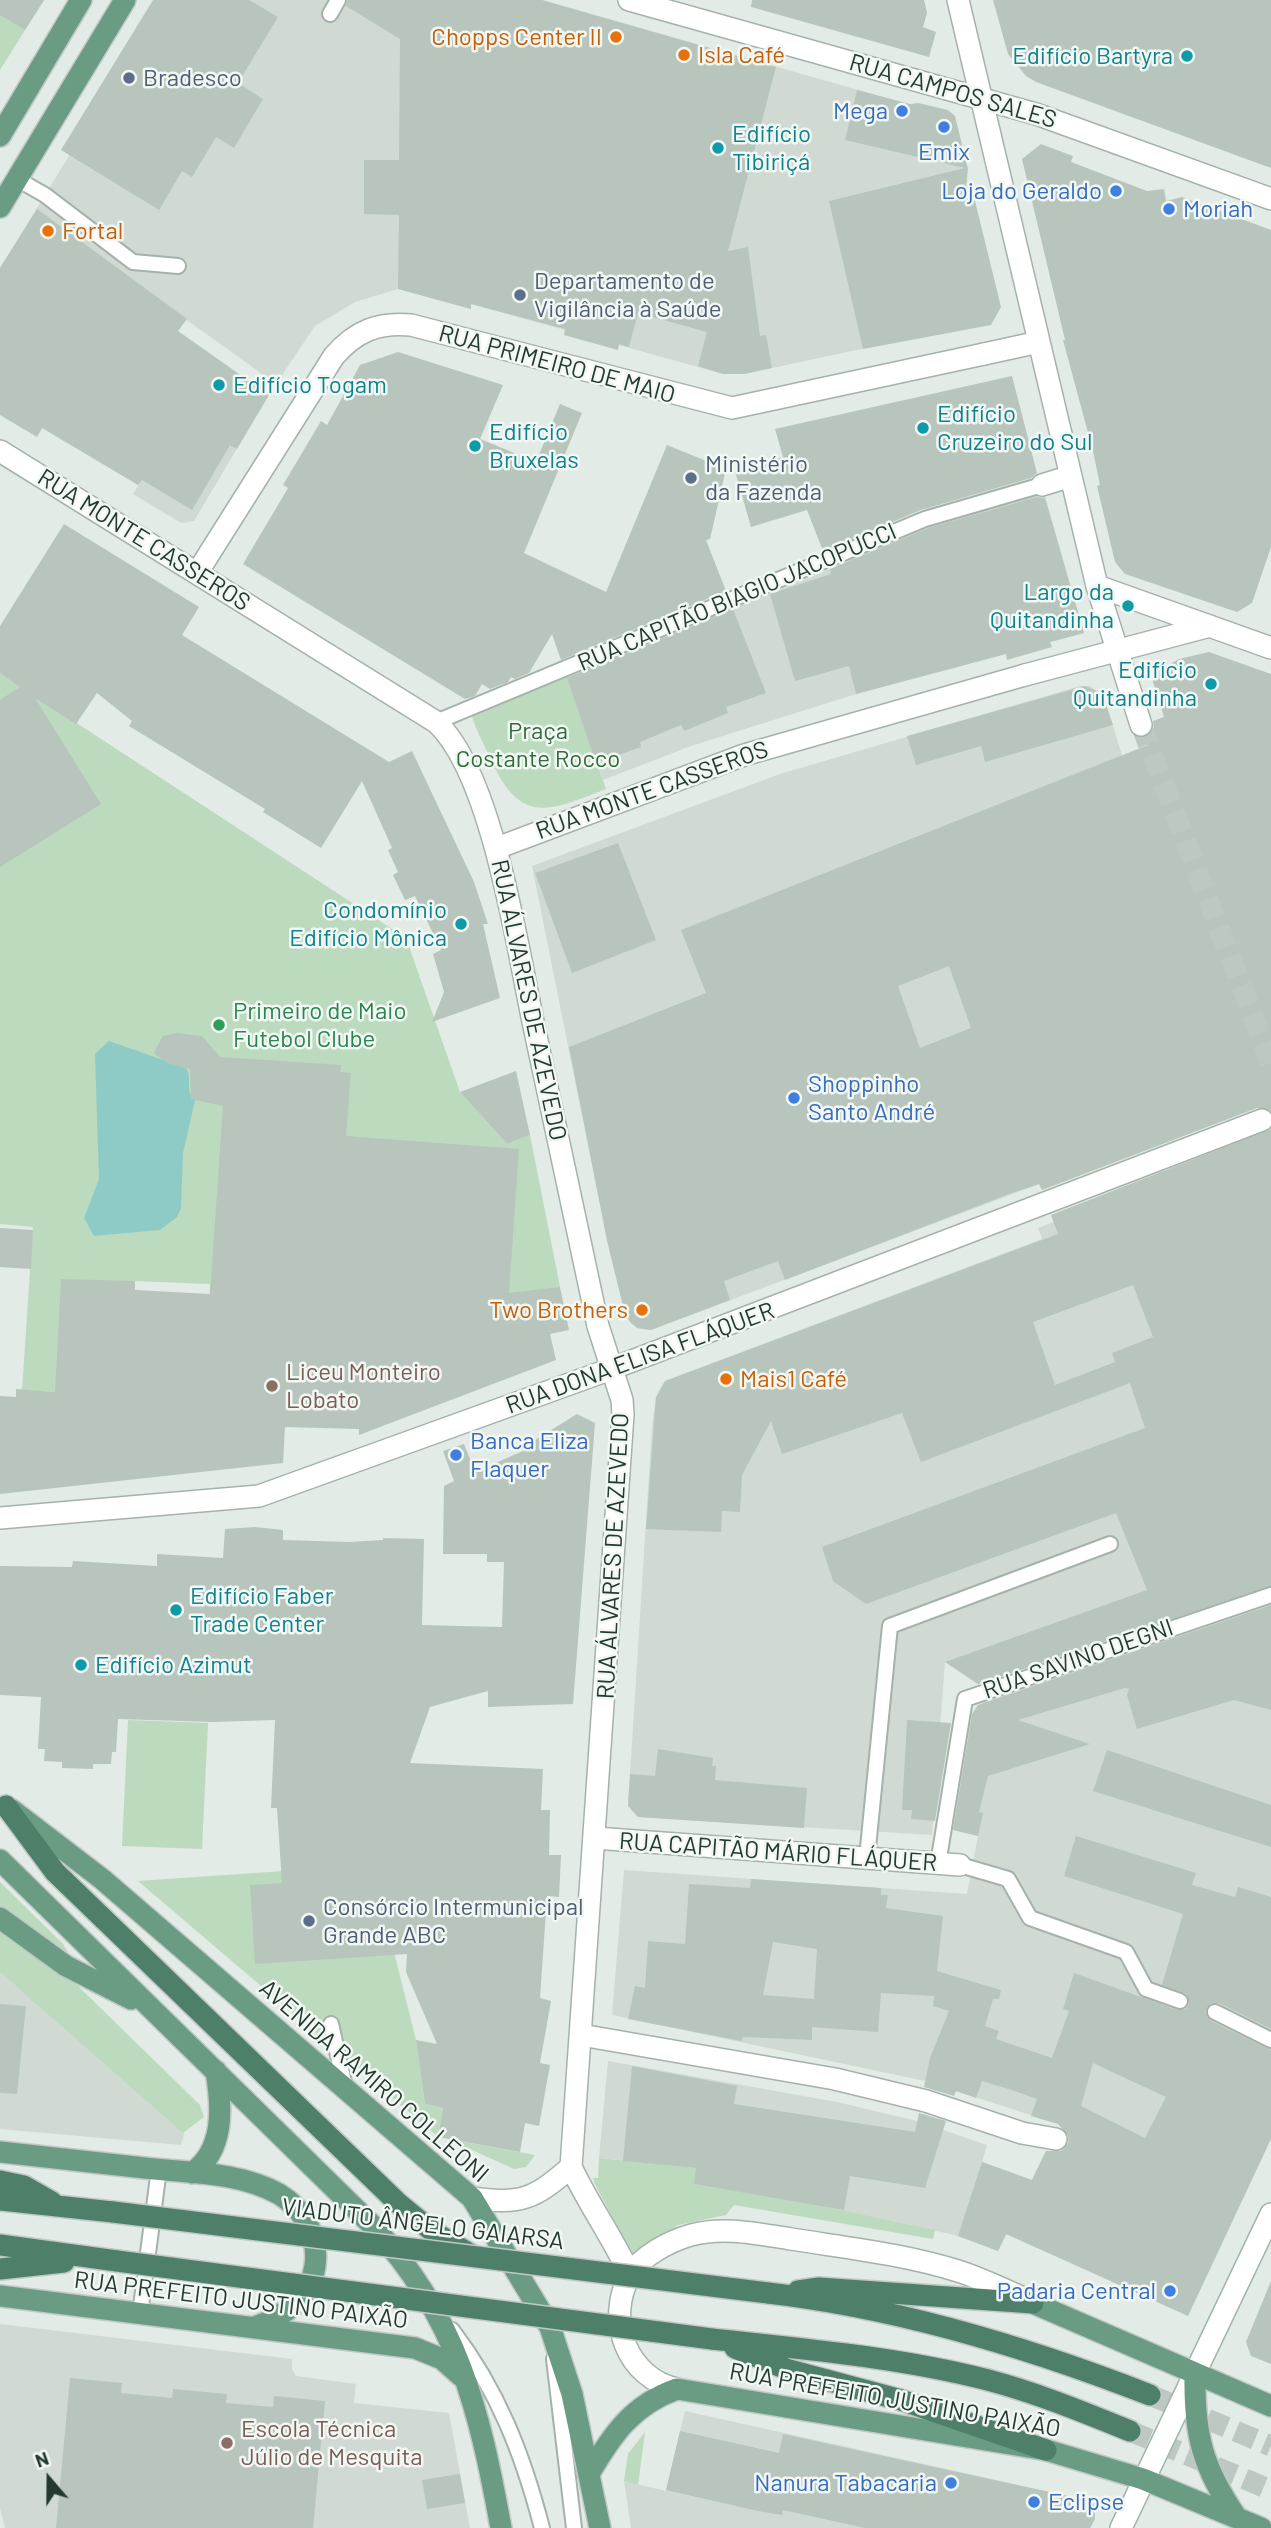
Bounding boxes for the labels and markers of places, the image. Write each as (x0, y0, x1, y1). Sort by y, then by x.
place label: Chopps Center II (431, 23, 602, 51)
marker: Chopps Center II (608, 29, 624, 45)
place label: Isla Café (698, 41, 785, 69)
place label: Edifício Bartyra (1012, 42, 1173, 70)
marker: Isla Café (676, 47, 692, 63)
marker: Edifício Bartyra (1179, 48, 1195, 64)
place label: Bradesco (143, 64, 242, 92)
marker: Bradesco (121, 70, 137, 86)
place label: Mega (833, 97, 888, 125)
marker: Mega (894, 103, 910, 119)
marker: Emix (936, 119, 952, 135)
place label: Edifício Tibiriçá (732, 120, 811, 176)
place label: Emix (918, 138, 970, 166)
marker: Edifício Tibiriçá (710, 140, 726, 156)
place label: Loja do Geraldo (941, 177, 1102, 205)
marker: Loja do Geraldo (1108, 183, 1124, 199)
place label: Moriah (1183, 195, 1253, 223)
marker: Moriah (1161, 201, 1177, 217)
place label: Fortal (62, 217, 123, 245)
marker: Fortal (40, 223, 56, 239)
place label: Departamento de Vigilância à Saúde (534, 267, 722, 323)
marker: Departamento de Vigilância à Saúde (512, 287, 528, 303)
place label: Edifício Togam (233, 371, 387, 399)
marker: Edifício Togam (211, 377, 227, 393)
place label: Edifício Cruzeiro do Sul (937, 400, 1093, 456)
place label: Edifício Bruxelas (489, 418, 579, 474)
marker: Edifício Cruzeiro do Sul (915, 420, 931, 436)
marker: Edifício Bruxelas (467, 438, 483, 454)
place label: Ministério da Fazenda (705, 450, 822, 506)
marker: Ministério da Fazenda (683, 470, 699, 486)
place label: Largo da Quitandinha (990, 578, 1114, 634)
marker: Largo da Quitandinha (1120, 598, 1136, 614)
place label: Edifício Quitandinha (1073, 656, 1197, 712)
marker: Edifício Quitandinha (1203, 676, 1219, 692)
place label: Condomínio Edifício Mônica (289, 896, 447, 952)
marker: Condomínio Edifício Mônica (453, 916, 469, 932)
place label: Primeiro de Maio Futebol Clube (233, 997, 406, 1053)
marker: Primeiro de Maio Futebol Clube (211, 1017, 227, 1033)
place label: Shoppinho Santo André (808, 1070, 935, 1126)
marker: Shoppinho Santo André (786, 1090, 802, 1106)
place label: Two Brothers (489, 1296, 628, 1324)
marker: Two Brothers (634, 1302, 650, 1318)
place label: Liceu Monteiro Lobato (286, 1358, 441, 1414)
place label: Mais1 Café (740, 1365, 847, 1393)
marker: Mais1 Café (718, 1371, 734, 1387)
marker: Liceu Monteiro Lobato (264, 1378, 280, 1394)
place label: Banca Eliza Flaquer (470, 1427, 589, 1483)
marker: Banca Eliza Flaquer (448, 1447, 464, 1463)
place label: Edifício Faber Trade Center (190, 1582, 333, 1638)
marker: Edifício Faber Trade Center (168, 1602, 184, 1618)
place label: Edifício Azimut (95, 1651, 252, 1679)
marker: Edifício Azimut (73, 1657, 89, 1673)
place label: Consórcio Intermunicipal Grande ABC (323, 1893, 584, 1949)
marker: Consórcio Intermunicipal Grande ABC (301, 1913, 317, 1929)
place label: Padaria Central (997, 2277, 1156, 2305)
marker: Padaria Central (1162, 2283, 1178, 2299)
place label: Escola Técnica Júlio de Mesquita (241, 2415, 423, 2471)
marker: Escola Técnica Júlio de Mesquita (219, 2435, 235, 2451)
place label: Nanura Tabacaria (754, 2469, 937, 2497)
marker: Nanura Tabacaria (943, 2475, 959, 2491)
place label: Eclipse (1048, 2488, 1124, 2516)
marker: Eclipse (1026, 2494, 1042, 2510)

